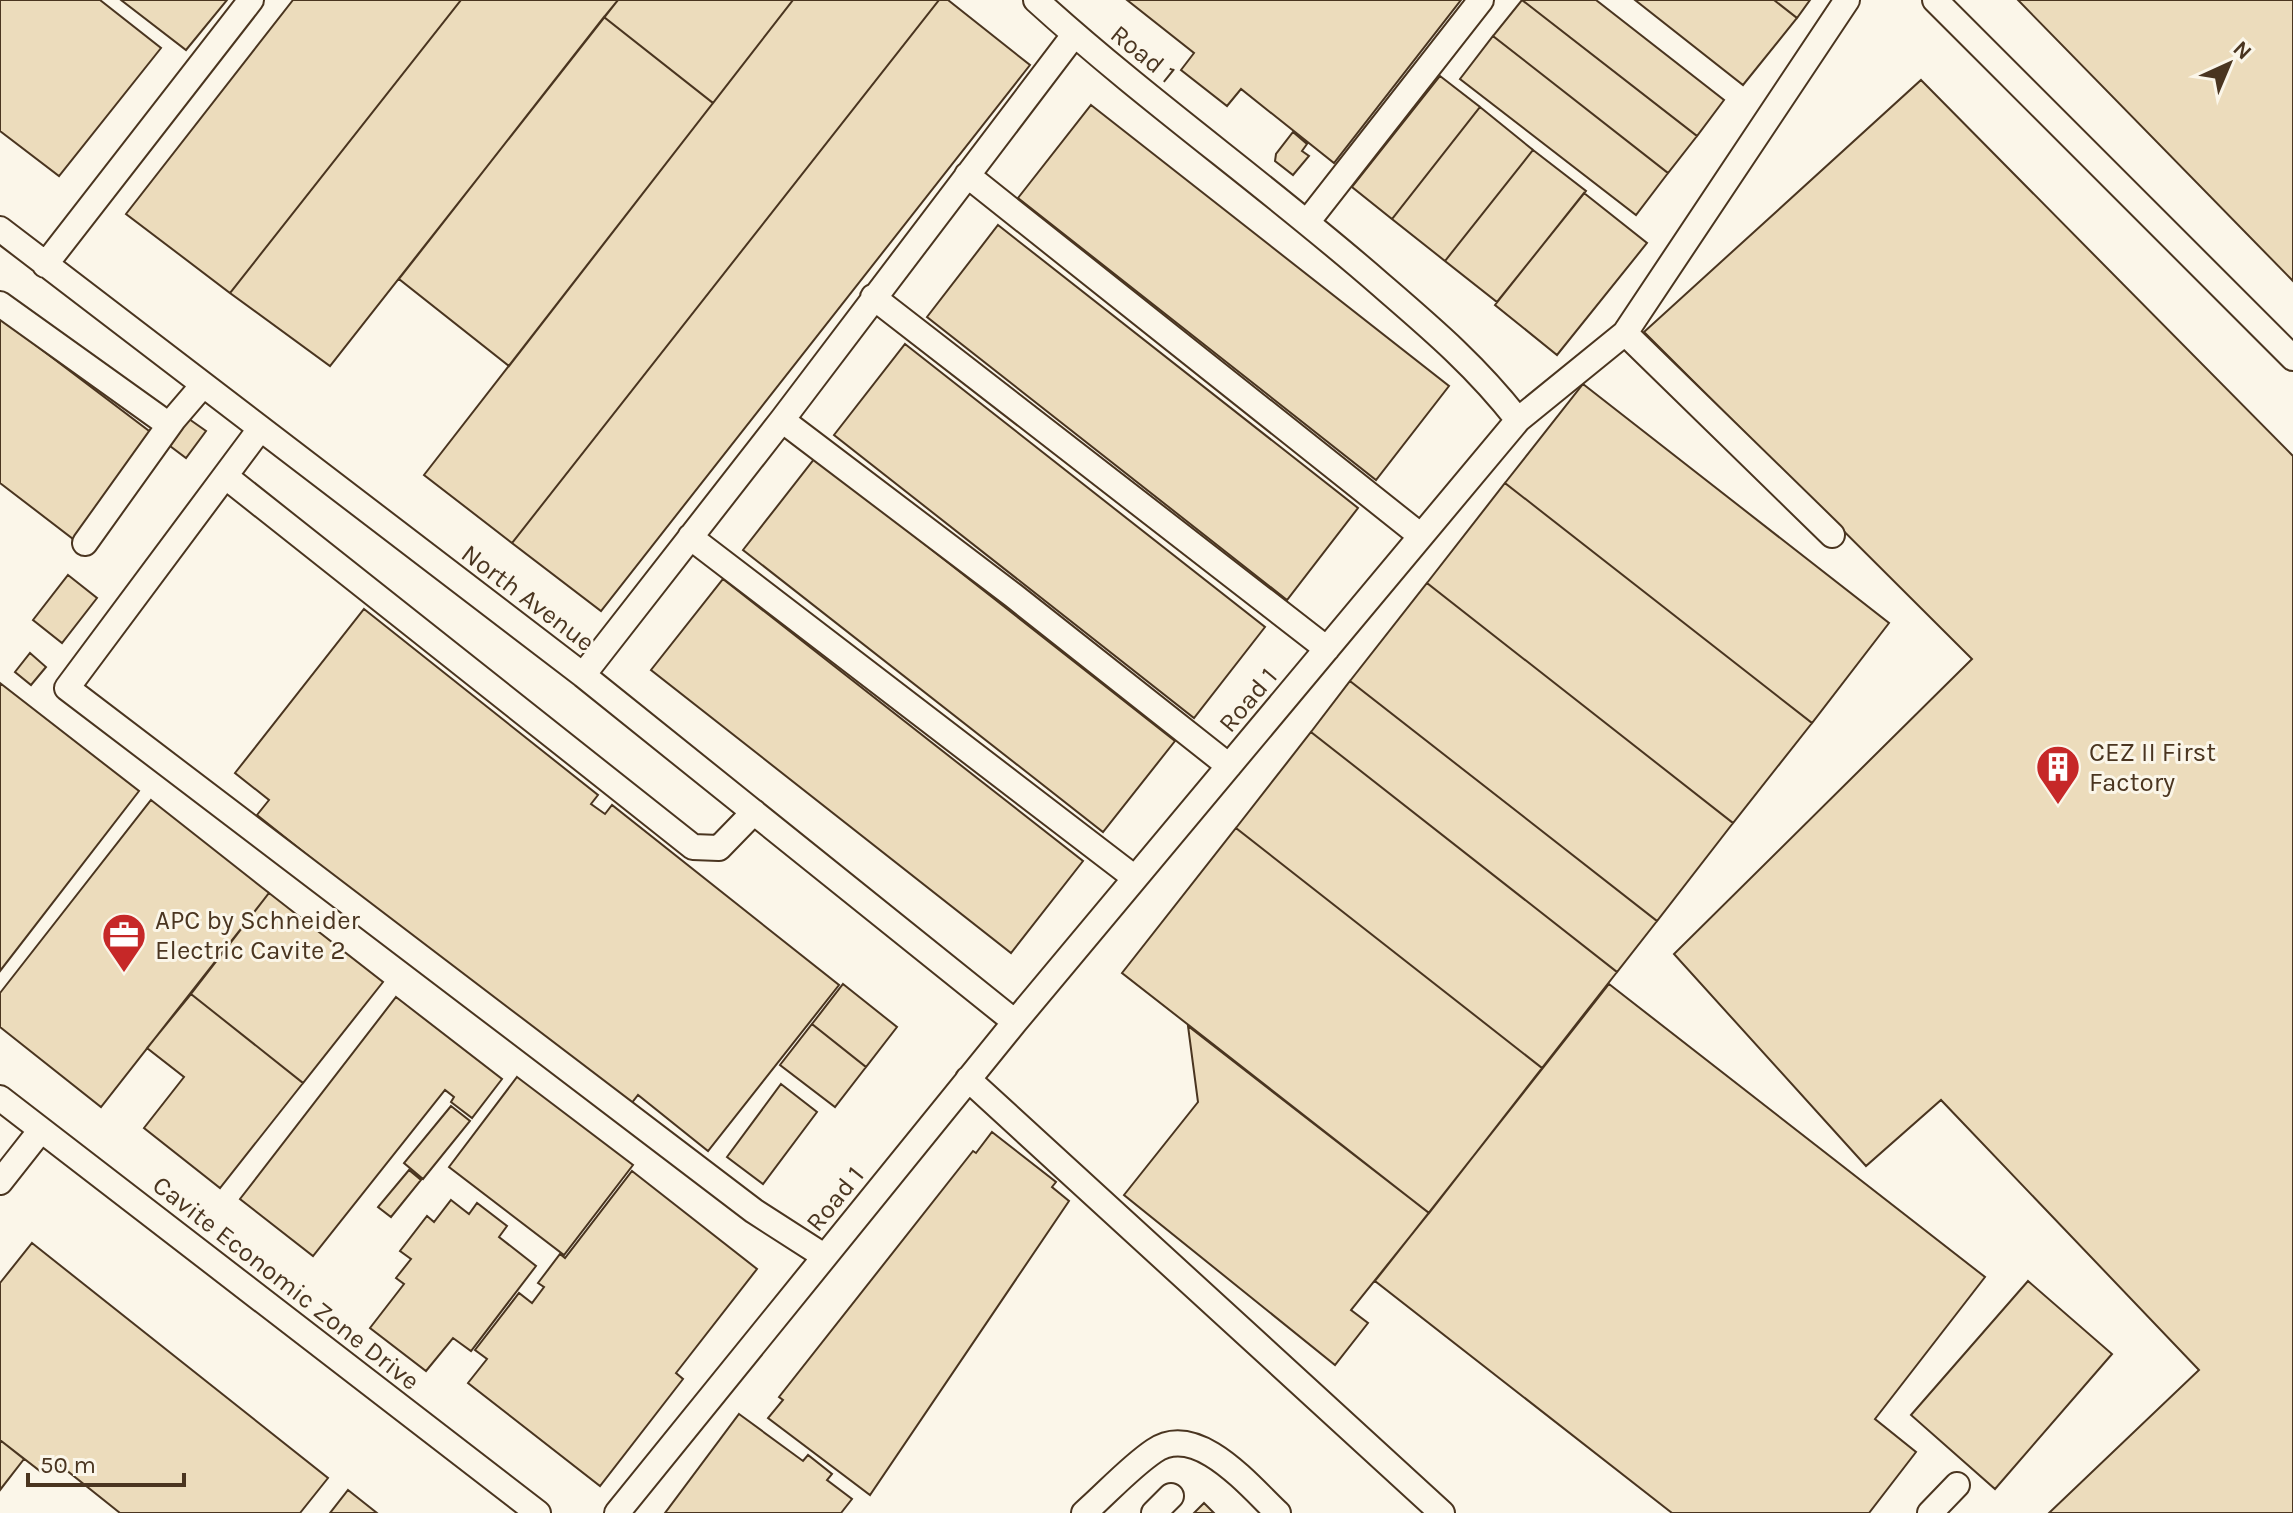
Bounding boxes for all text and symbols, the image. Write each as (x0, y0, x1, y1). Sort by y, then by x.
street label: Road 1 (1104, 18, 1182, 90)
north arrow (2189, 24, 2269, 104)
text: N (2227, 35, 2257, 65)
street label: North Avenue (455, 538, 601, 658)
street label: Road 1 (1212, 661, 1284, 739)
place label: CEZ II First Factory (2089, 737, 2216, 798)
building icon: CEZ II First Factory (2034, 743, 2082, 806)
place label: APC by Schneider Electric Cavite 2 (155, 905, 360, 966)
office icon: APC by Schneider Electric Cavite 2 (100, 911, 148, 974)
street label: Road 1 (799, 1160, 871, 1238)
street label: Cavite Economic Zone Drive (147, 1169, 425, 1397)
scale bar (28, 1437, 184, 1487)
text: 50 m (40, 1451, 96, 1479)

